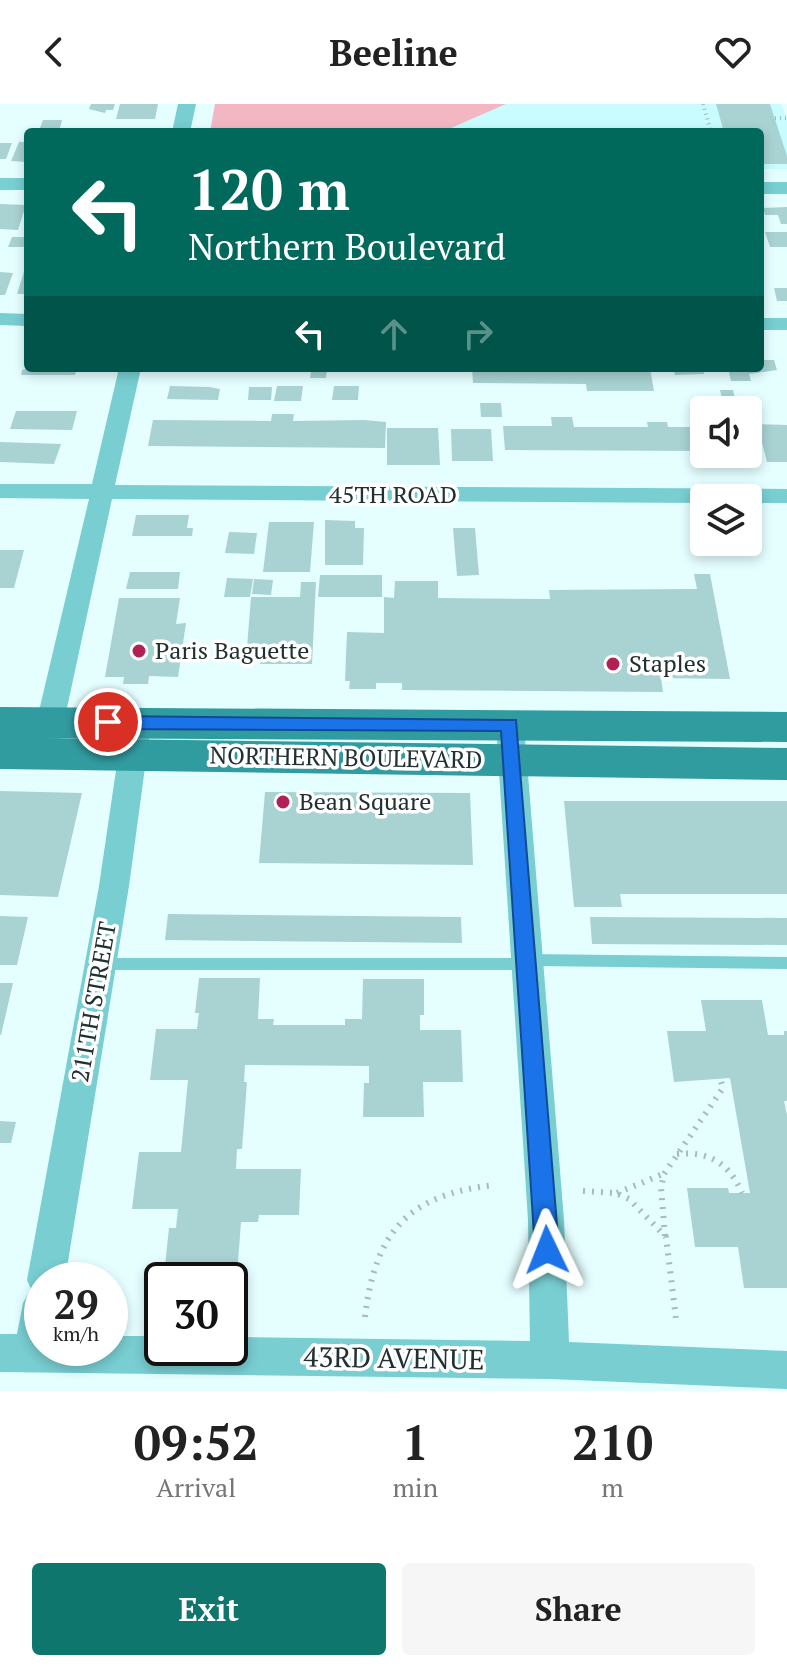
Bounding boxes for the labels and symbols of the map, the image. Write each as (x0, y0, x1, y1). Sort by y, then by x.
street label: 45TH ROAD (329, 478, 457, 510)
place label: Paris Baguette (155, 634, 309, 666)
marker: Paris Baguette (130, 642, 148, 660)
place label: Staples (629, 647, 706, 679)
marker: Staples (604, 655, 622, 673)
pin (74, 688, 142, 756)
street label: NORTHERN BOULEVARD (209, 739, 483, 775)
place label: Bean Square (299, 785, 431, 817)
marker: Bean Square (274, 793, 292, 811)
street label: 211TH STREET (63, 919, 123, 1085)
position arrow (505, 1208, 589, 1292)
speed limit sign: 30 (144, 1262, 248, 1366)
street label: 43RD AVENUE (303, 1337, 485, 1378)

